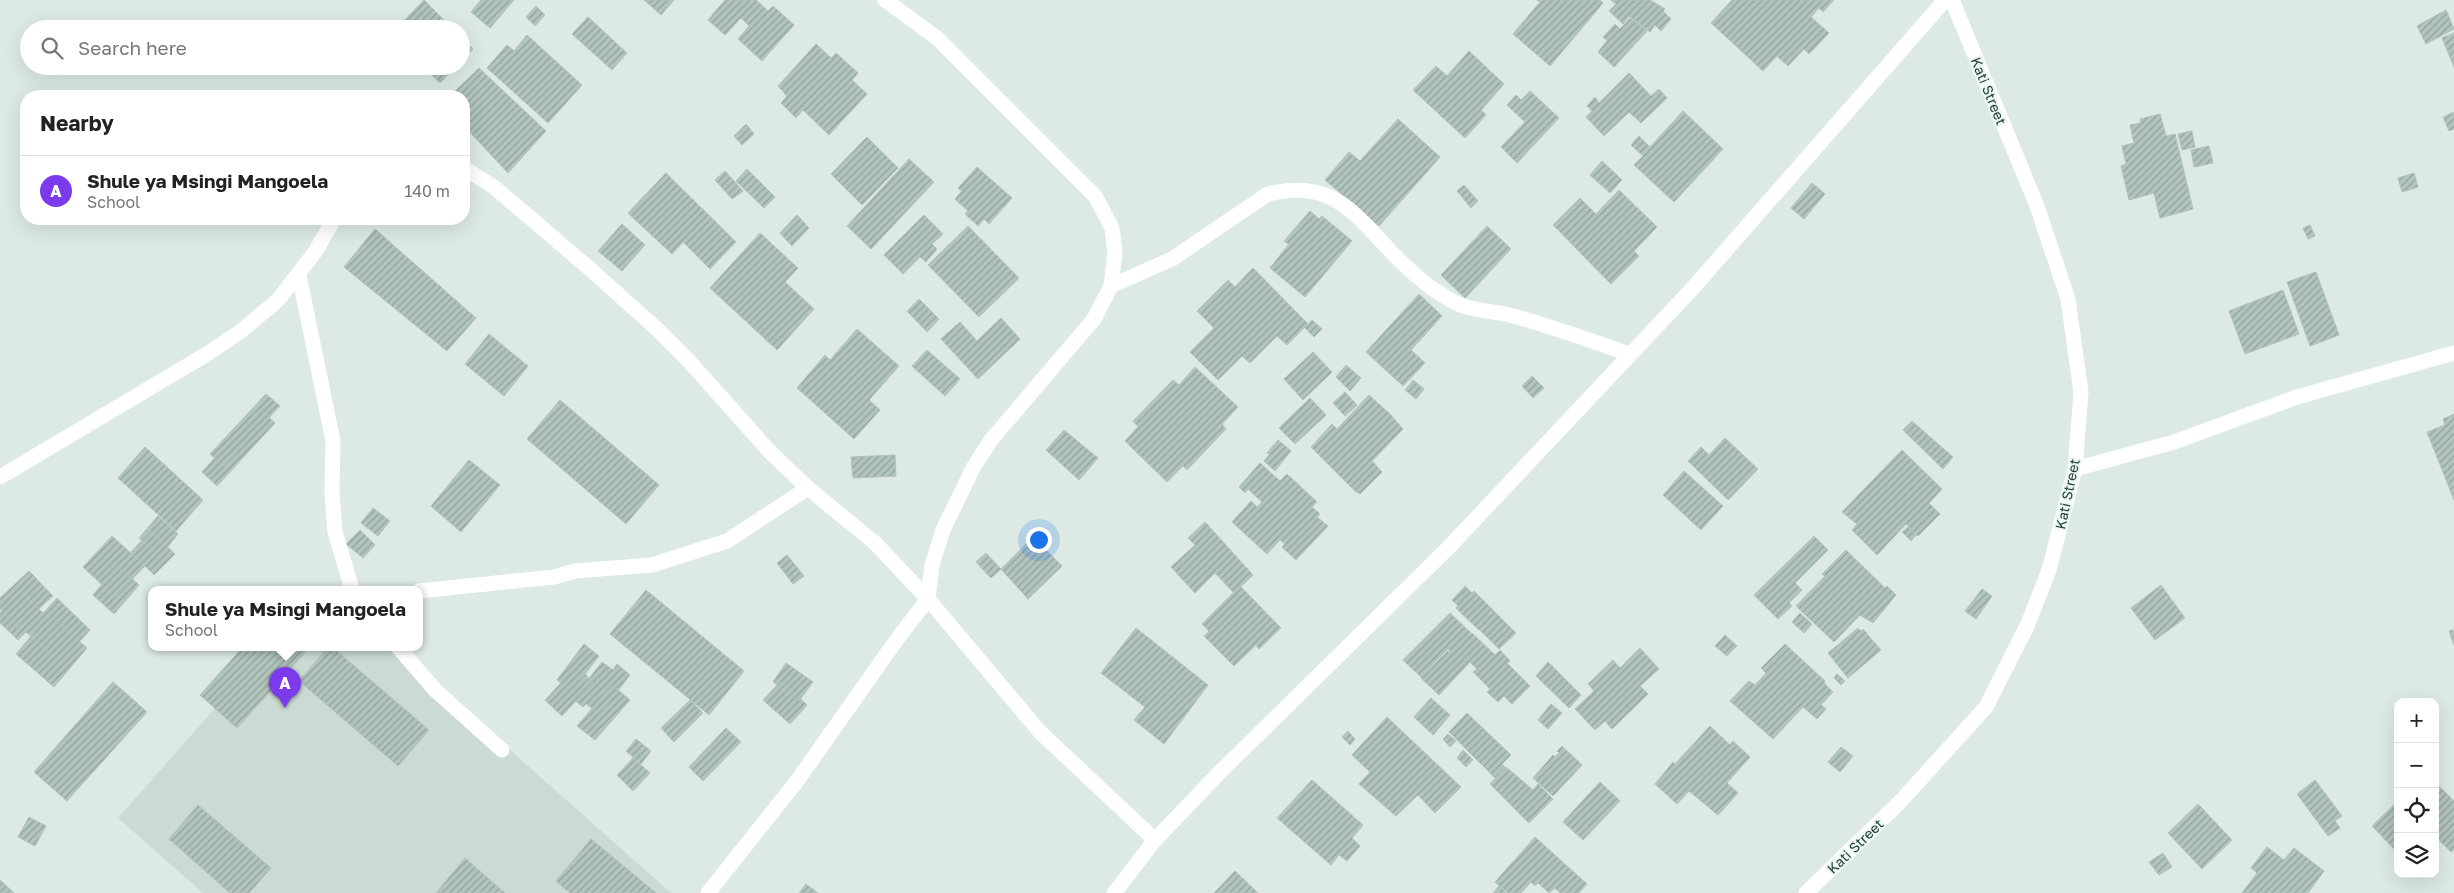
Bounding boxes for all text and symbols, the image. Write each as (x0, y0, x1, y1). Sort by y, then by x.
search box (20, 20, 470, 75)
icon: search (38, 34, 66, 62)
text: Search here (78, 36, 187, 59)
street label: Kati Street (1968, 55, 2010, 127)
text: Nearby (40, 110, 114, 136)
text: Shule ya Msingi Mangoela (87, 169, 328, 192)
text: A (50, 181, 62, 201)
text: 140 m (404, 181, 450, 201)
text: School (87, 192, 140, 212)
street label: Kati Street (2051, 457, 2083, 531)
your location (1026, 527, 1052, 553)
popup (148, 586, 423, 651)
text: Shule ya Msingi Mangoela (165, 597, 406, 620)
text: School (165, 620, 218, 640)
pin: A (269, 667, 301, 708)
map controls (2394, 698, 2439, 878)
button: + (2394, 698, 2439, 743)
button: − (2394, 743, 2439, 788)
button: locate (2394, 788, 2439, 833)
street label: Kati Street (1823, 815, 1887, 877)
button: layers (2394, 833, 2439, 878)

